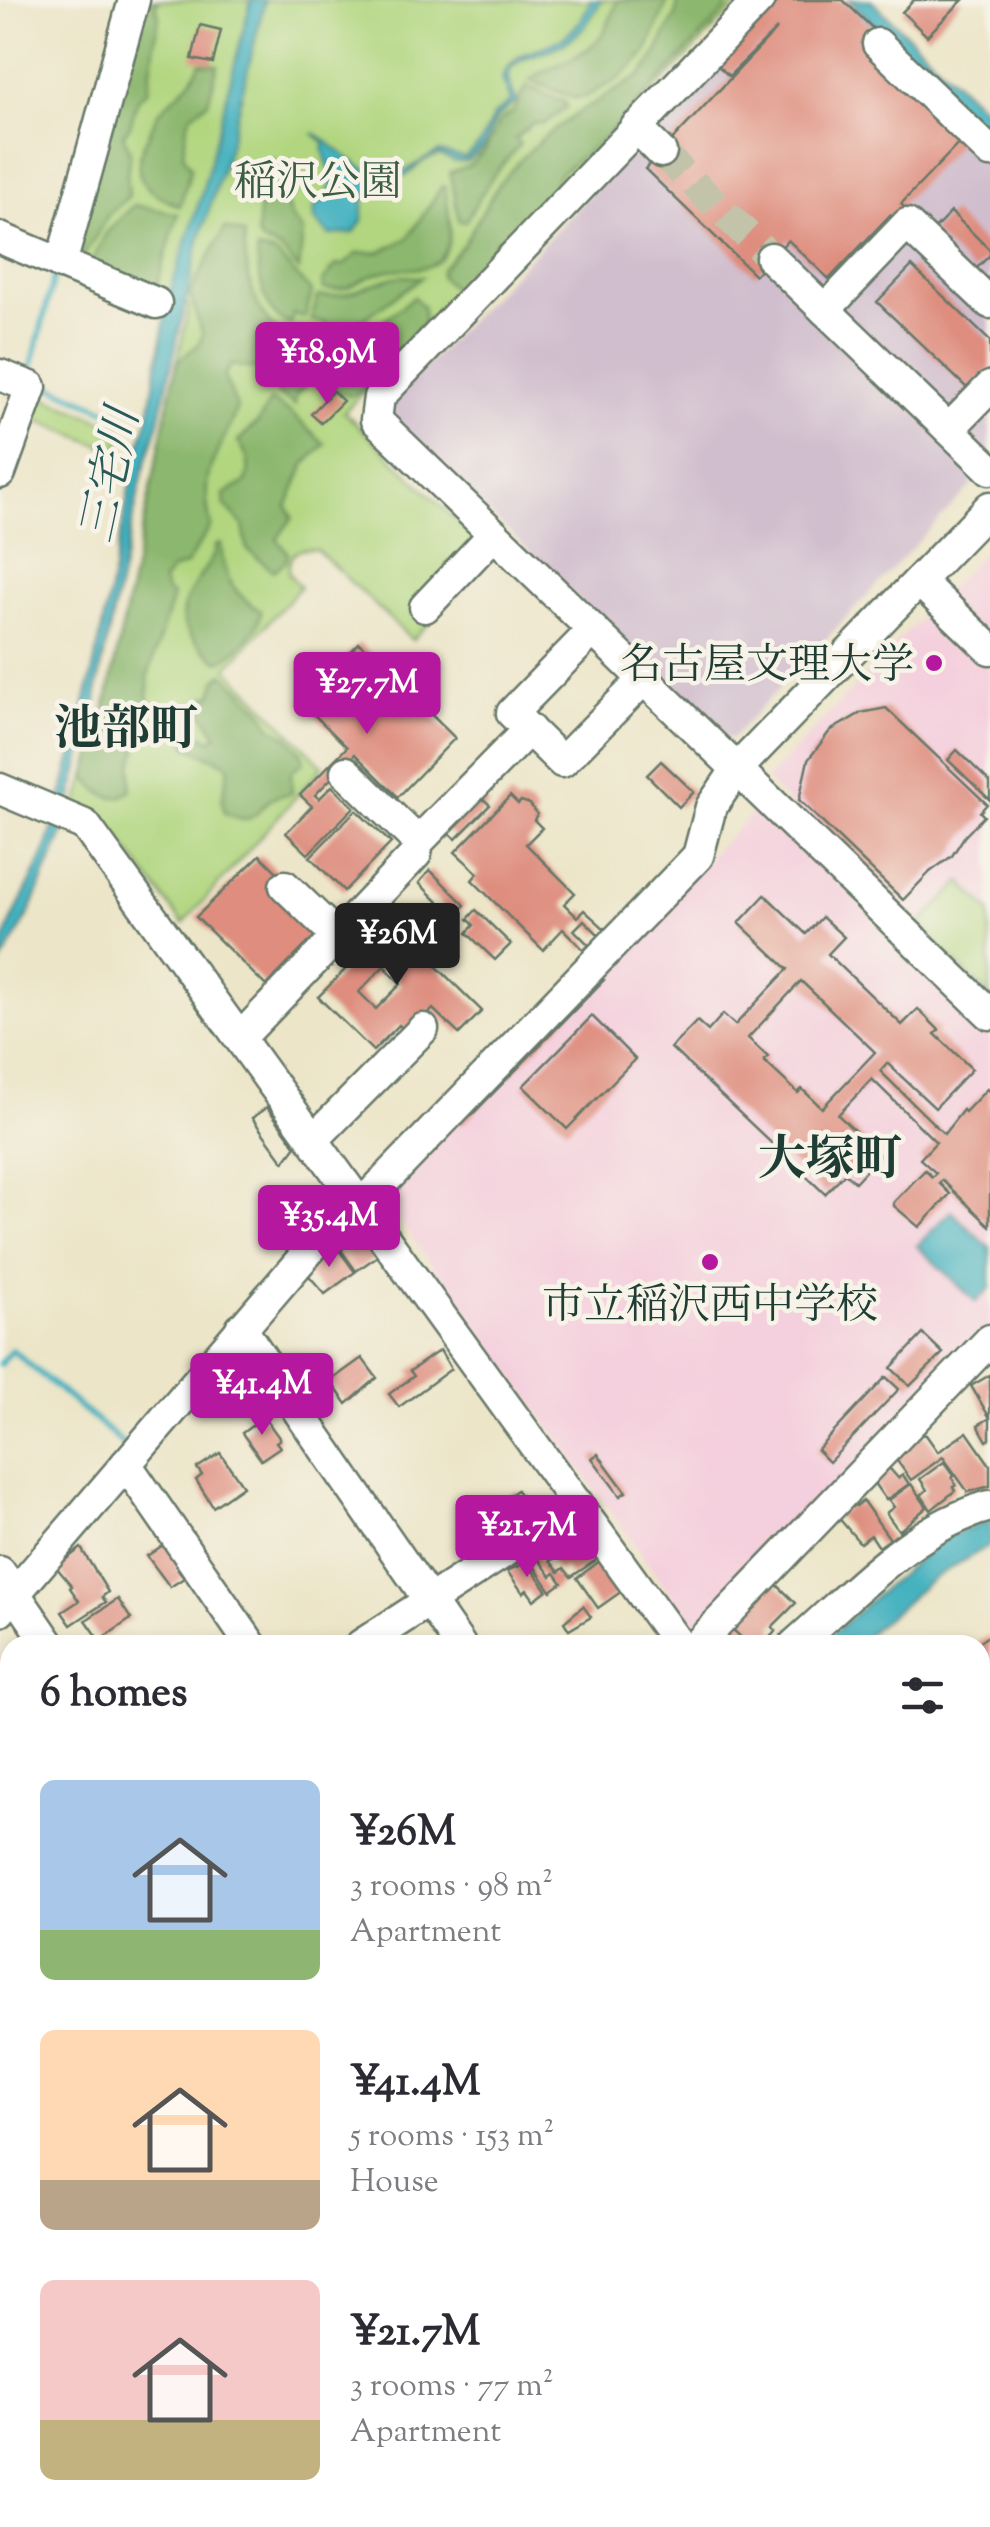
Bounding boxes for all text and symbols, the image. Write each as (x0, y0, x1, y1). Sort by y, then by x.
park label: 稲沢公園 (234, 155, 402, 215)
pin: ¥18.9M (246, 322, 408, 407)
text: ¥18.9M (277, 331, 377, 377)
water label: 三宅川 (68, 398, 160, 549)
place label: 名古屋文理大学 (620, 638, 914, 698)
pin: ¥27.7M (286, 652, 448, 737)
marker: 名古屋文理大学 (923, 652, 945, 674)
text: ¥27.7M (316, 661, 418, 707)
district label: 池部町 (54, 698, 198, 767)
pin: ¥26M (338, 903, 456, 988)
text: ¥26M (357, 912, 437, 958)
district label: 大塚町 (758, 1128, 902, 1197)
pin: ¥35.4M (248, 1185, 410, 1270)
text: ¥35.4M (280, 1194, 378, 1240)
marker: 市立稲沢西中学校 (699, 1251, 721, 1273)
place label: 市立稲沢西中学校 (542, 1278, 878, 1338)
pin: ¥41.4M (181, 1353, 343, 1438)
text: ¥41.4M (212, 1362, 312, 1408)
pin: ¥21.7M (446, 1495, 608, 1580)
text: ¥21.7M (477, 1504, 577, 1550)
text: 6 homes (40, 1665, 187, 1725)
icon: filters (895, 1668, 950, 1723)
text: ¥26M (350, 1804, 456, 1864)
icon: home (120, 1820, 240, 1940)
text: 3 rooms · 98 m² (350, 1864, 553, 1910)
text: Apartment (350, 1910, 501, 1956)
text: ¥41.4M (350, 2054, 480, 2114)
icon: home (120, 2070, 240, 2190)
text: 5 rooms · 153 m² (350, 2114, 554, 2160)
text: House (350, 2160, 439, 2206)
text: ¥21.7M (350, 2304, 480, 2364)
icon: home (120, 2320, 240, 2440)
text: 3 rooms · 77 m² (350, 2364, 554, 2410)
text: Apartment (350, 2410, 501, 2456)

